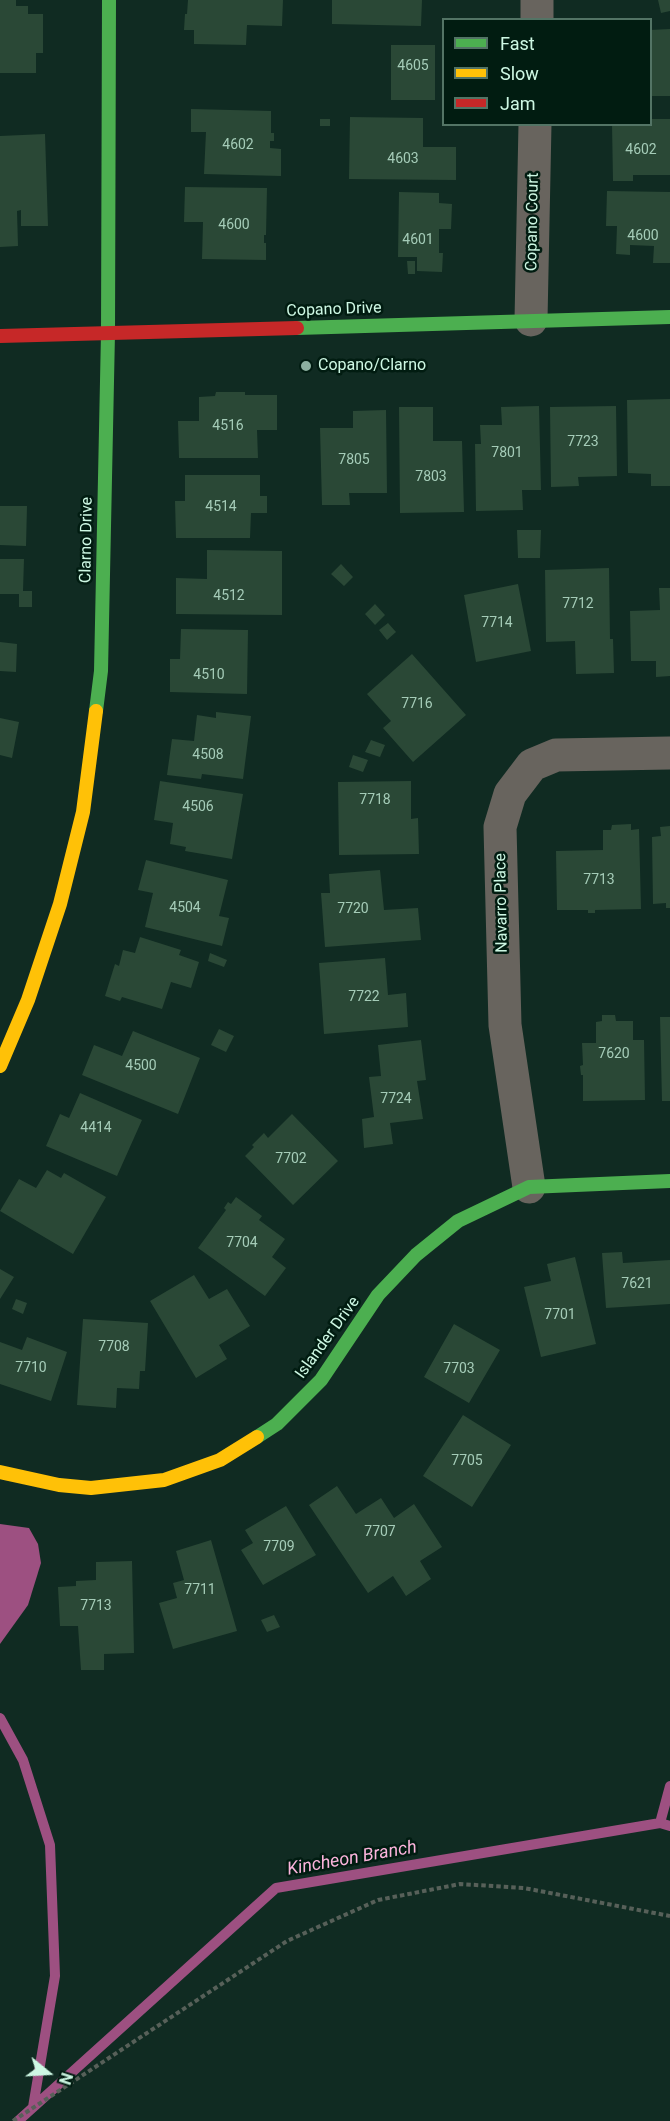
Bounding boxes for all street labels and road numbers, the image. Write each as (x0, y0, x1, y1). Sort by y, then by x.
street label: Copano Court (523, 173, 543, 271)
street label: Copano Drive (286, 299, 382, 321)
street label: Clarno Drive (77, 497, 97, 583)
street label: Navarro Place (492, 853, 512, 953)
street label: Islander Drive (292, 1293, 364, 1383)

